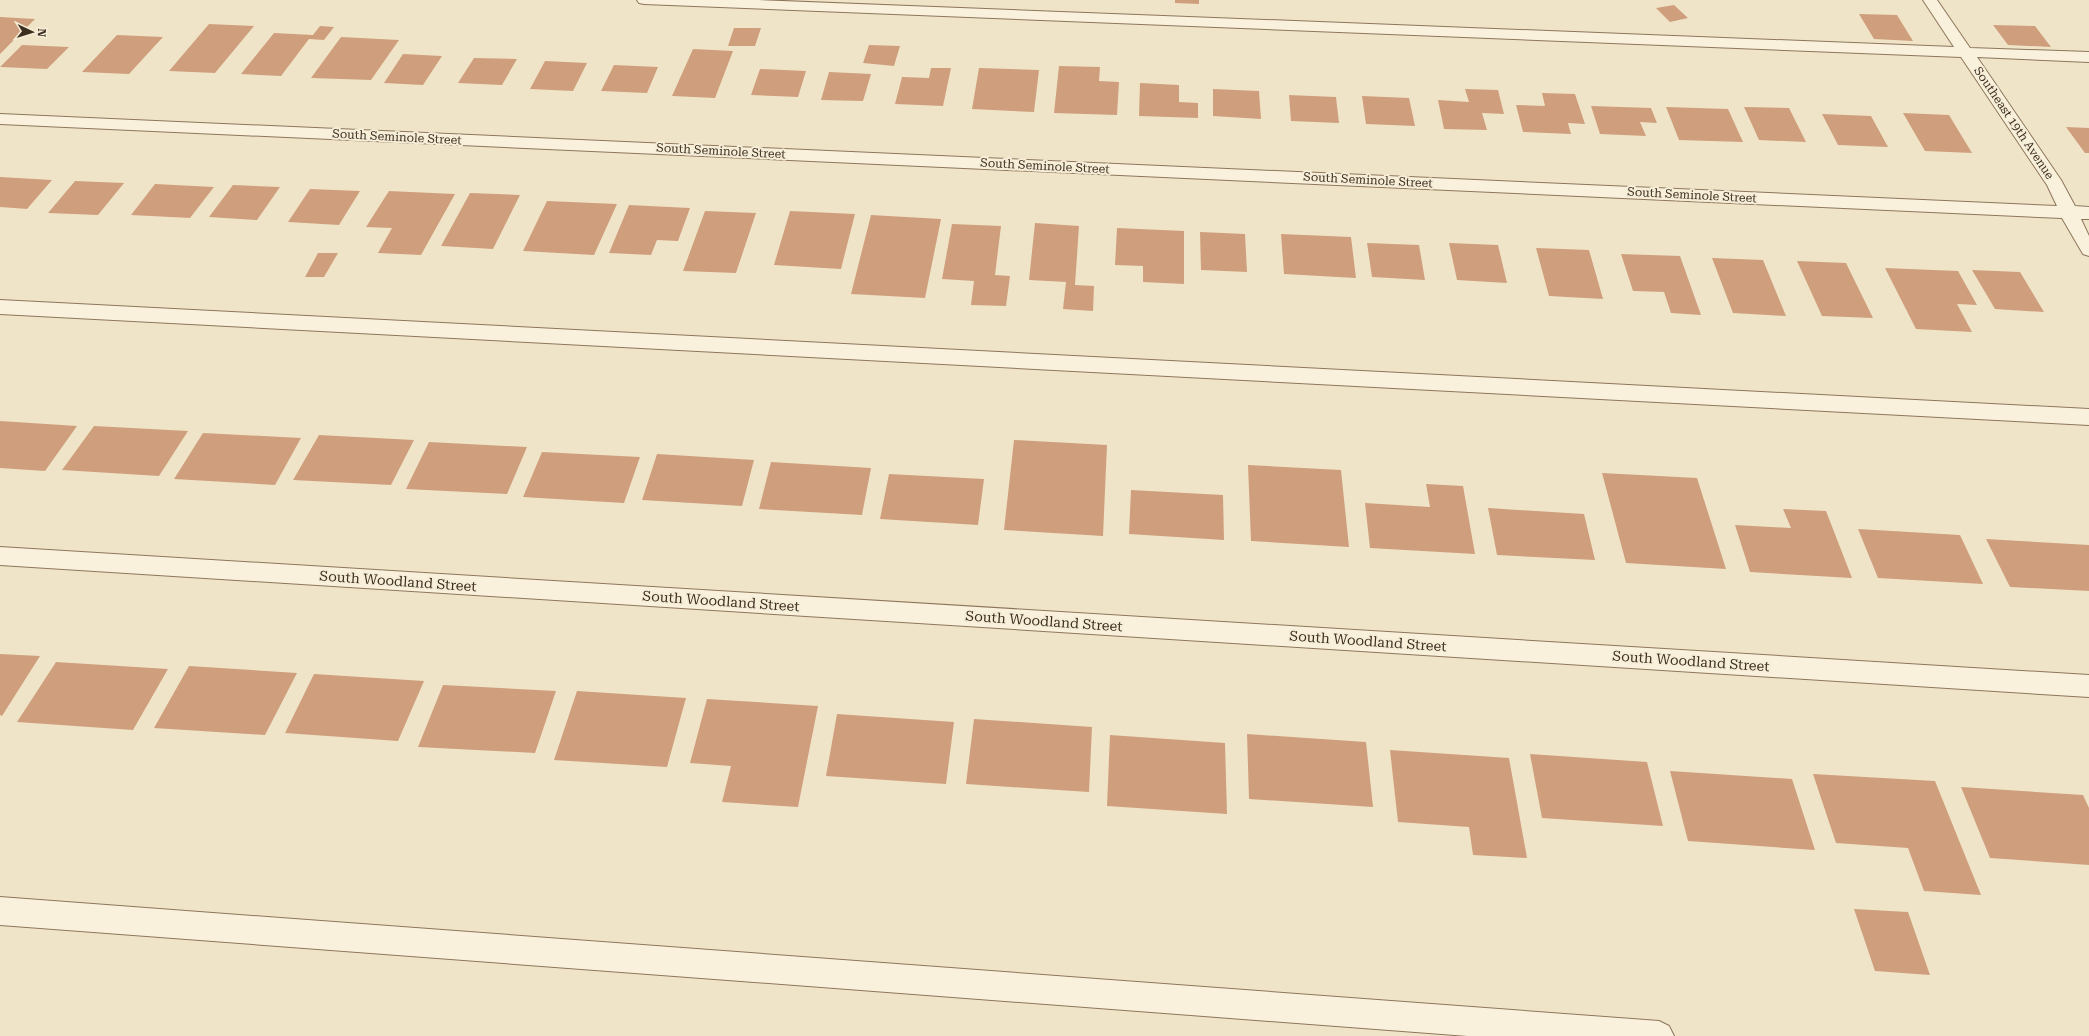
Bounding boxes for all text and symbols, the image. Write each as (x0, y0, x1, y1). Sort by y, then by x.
north arrow (12, 12, 52, 52)
text: N (35, 28, 48, 38)
street label: Southeast 19th Avenue (1971, 64, 2057, 182)
street label: South Seminole Street (332, 127, 463, 147)
street label: South Seminole Street (656, 141, 787, 161)
street label: South Seminole Street (980, 156, 1111, 176)
street label: South Seminole Street (1303, 170, 1434, 190)
street label: South Seminole Street (1627, 185, 1758, 205)
street label: South Woodland Street (319, 568, 477, 594)
street label: South Woodland Street (642, 588, 800, 614)
street label: South Woodland Street (965, 608, 1123, 634)
street label: South Woodland Street (1289, 628, 1447, 654)
street label: South Woodland Street (1612, 648, 1770, 674)

